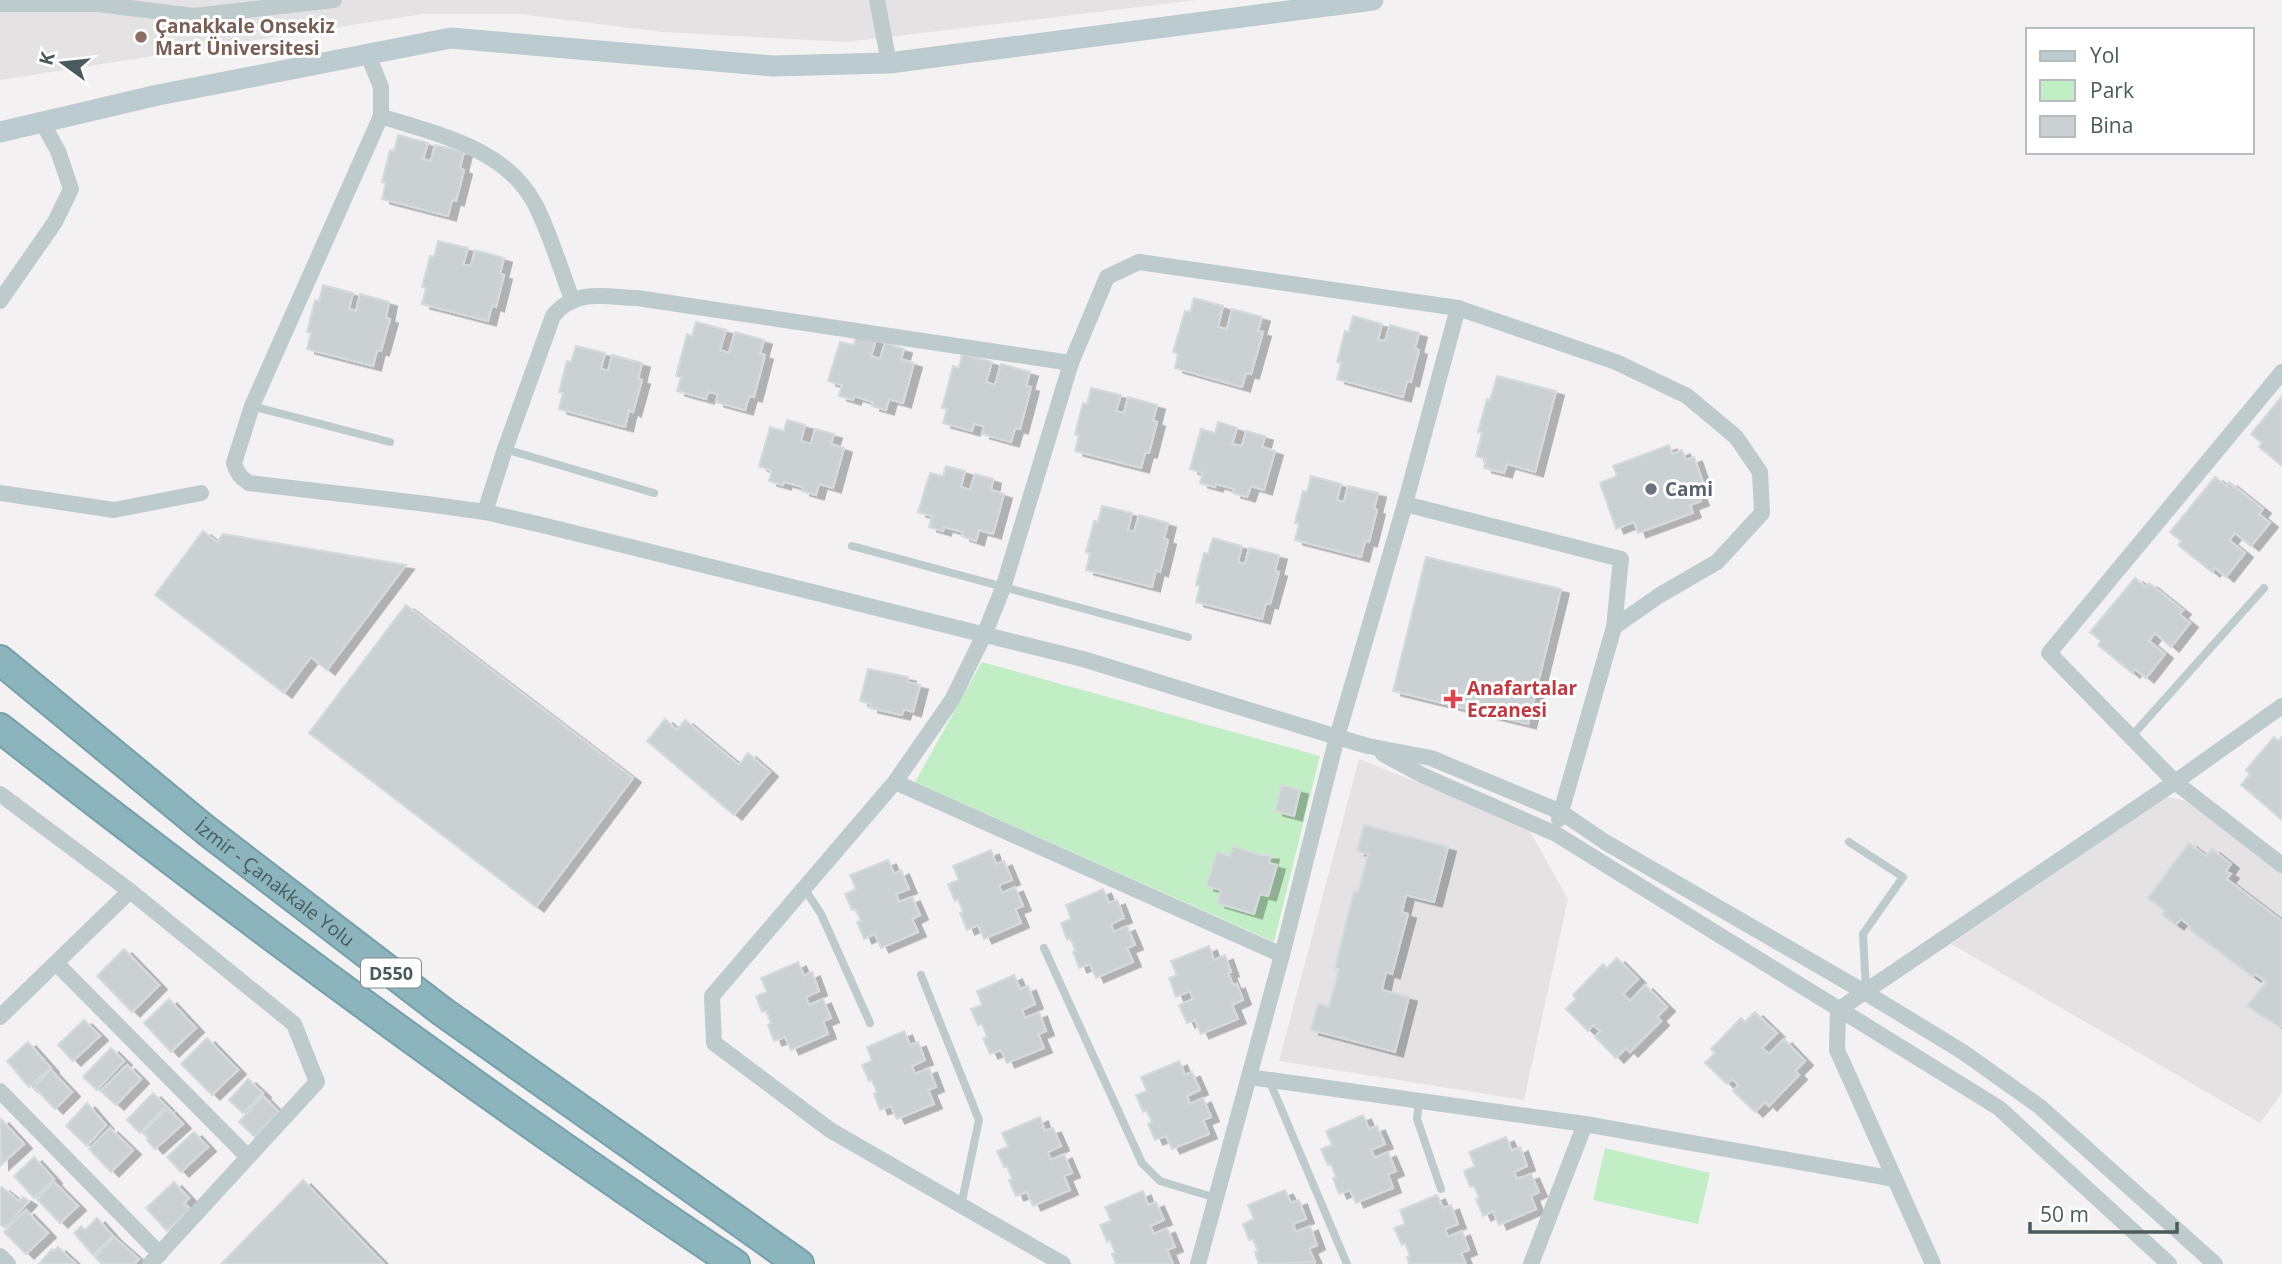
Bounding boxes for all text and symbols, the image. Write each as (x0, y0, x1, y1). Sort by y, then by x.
place label: Çanakkale Onsekiz Mart Üniversitesi (155, 13, 335, 61)
north arrow (28, 28, 98, 98)
legend (2026, 28, 2254, 154)
marker: Çanakkale Onsekiz Mart Üniversitesi (133, 29, 149, 45)
text: Yol (2090, 41, 2120, 69)
text: K (32, 49, 61, 68)
text: Park (2090, 76, 2134, 104)
text: Bina (2090, 111, 2133, 139)
place label: Cami (1665, 476, 1713, 502)
marker: Cami (1643, 481, 1659, 497)
place label: Anafartalar Eczanesi (1467, 675, 1578, 723)
marker: Anafartalar Eczanesi (1445, 691, 1461, 707)
street label: İzmir - Çanakkale Yolu (190, 813, 360, 953)
road number: D550 (361, 958, 421, 988)
scale bar (2030, 1190, 2177, 1234)
text: 50 m (2040, 1200, 2089, 1228)

